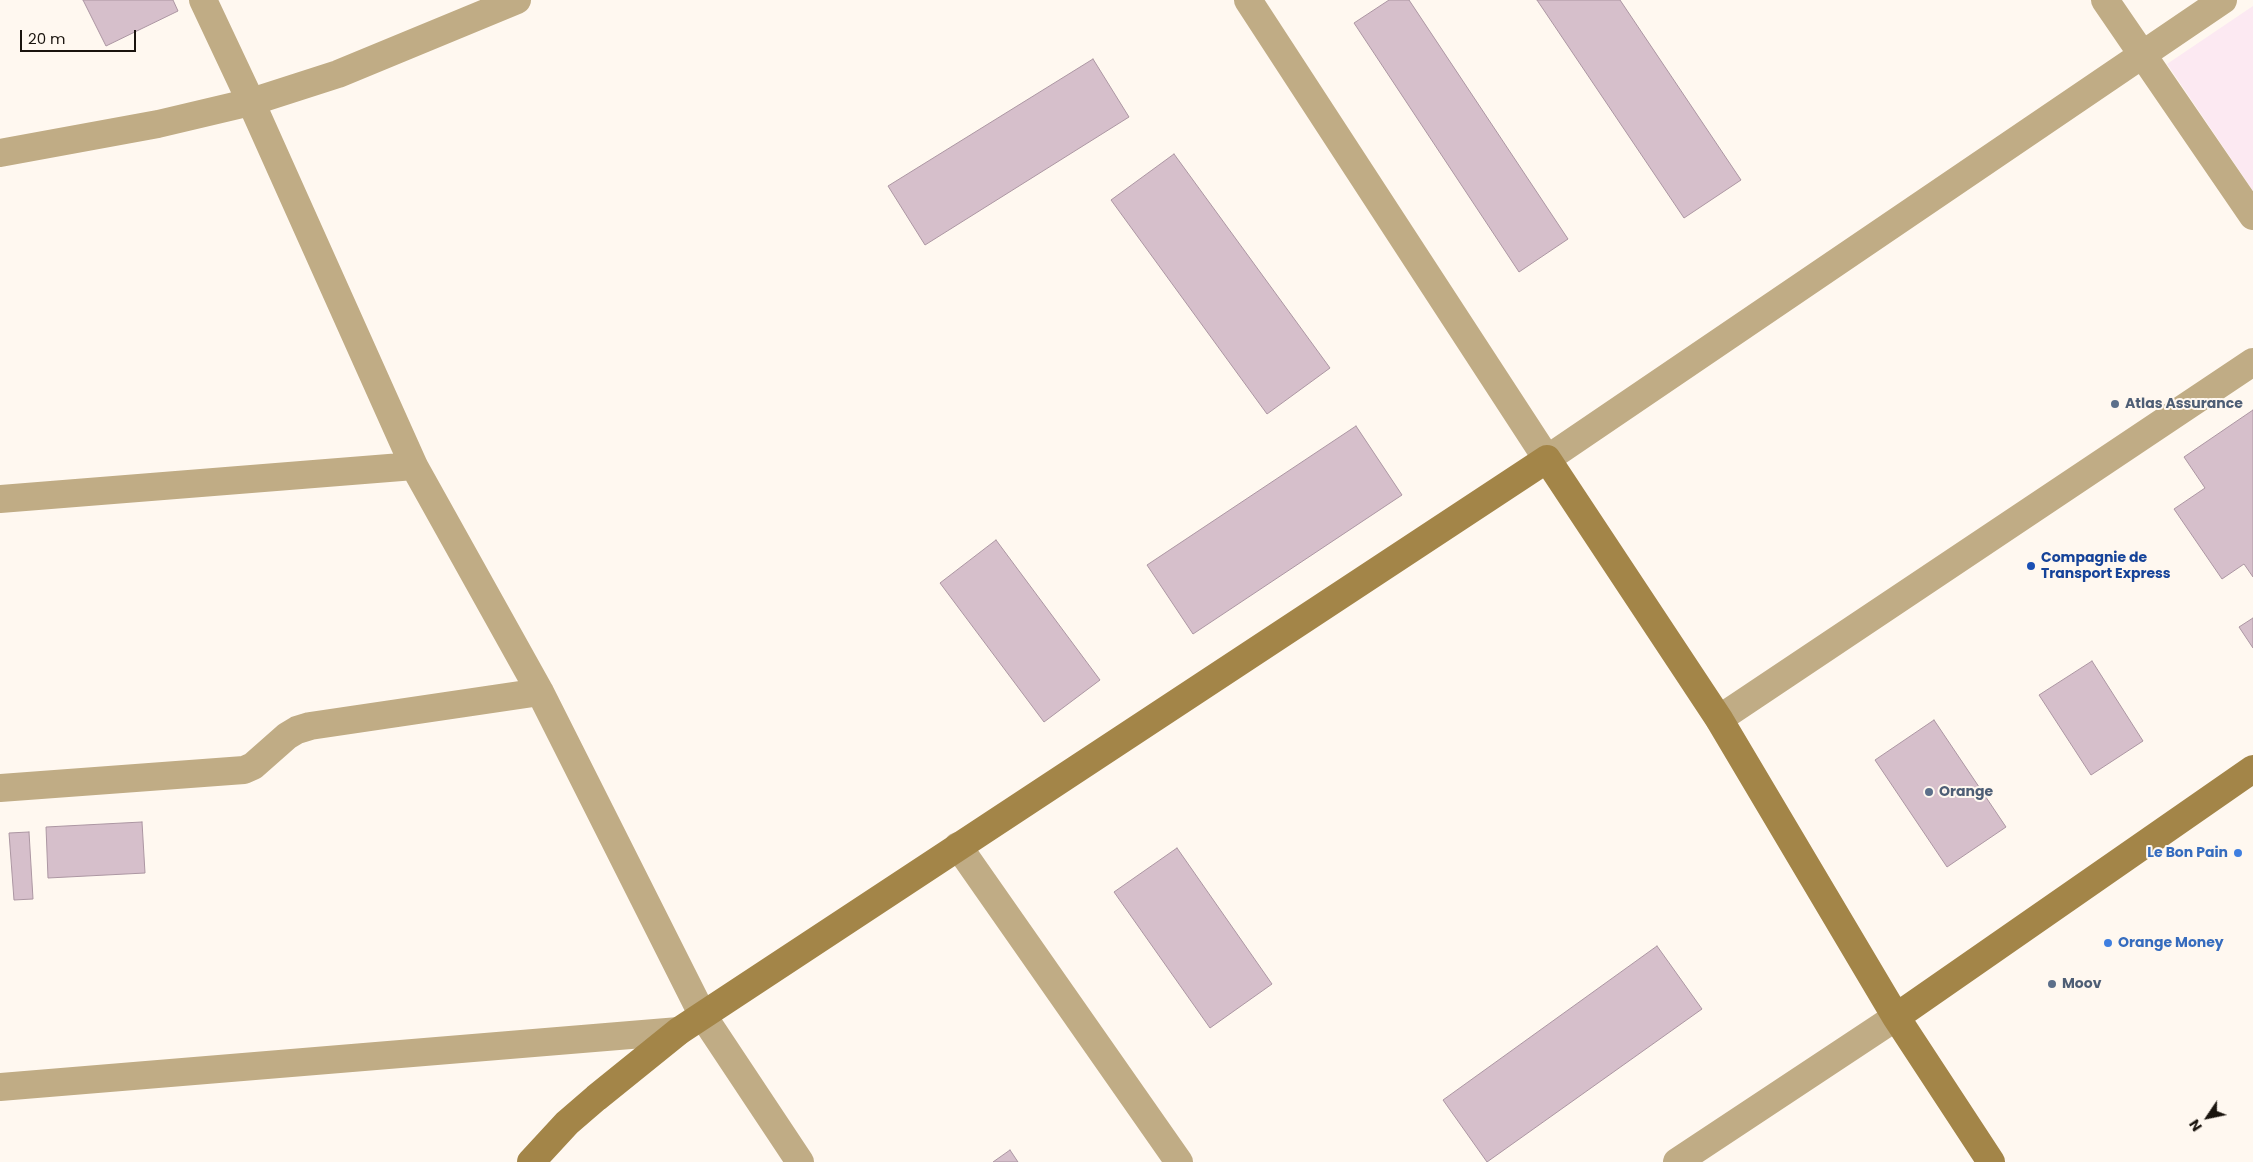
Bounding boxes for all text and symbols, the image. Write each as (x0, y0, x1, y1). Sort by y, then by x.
scale bar (22, 20, 139, 52)
text: 20 m (28, 28, 66, 49)
place label: Atlas Assurance (2125, 396, 2243, 412)
marker: Atlas Assurance (2109, 398, 2121, 410)
place label: Compagnie de Transport Express (2041, 550, 2171, 582)
marker: Compagnie de Transport Express (2025, 560, 2037, 572)
place label: Orange (1939, 784, 1993, 800)
marker: Orange (1923, 786, 1935, 798)
place label: Le Bon Pain (2147, 845, 2228, 861)
marker: Le Bon Pain (2232, 847, 2244, 859)
place label: Orange Money (2118, 935, 2224, 951)
marker: Orange Money (2102, 937, 2114, 949)
place label: Moov (2062, 976, 2101, 992)
marker: Moov (2046, 978, 2058, 990)
north arrow (2183, 1092, 2233, 1142)
text: N (2184, 1115, 2207, 1135)

